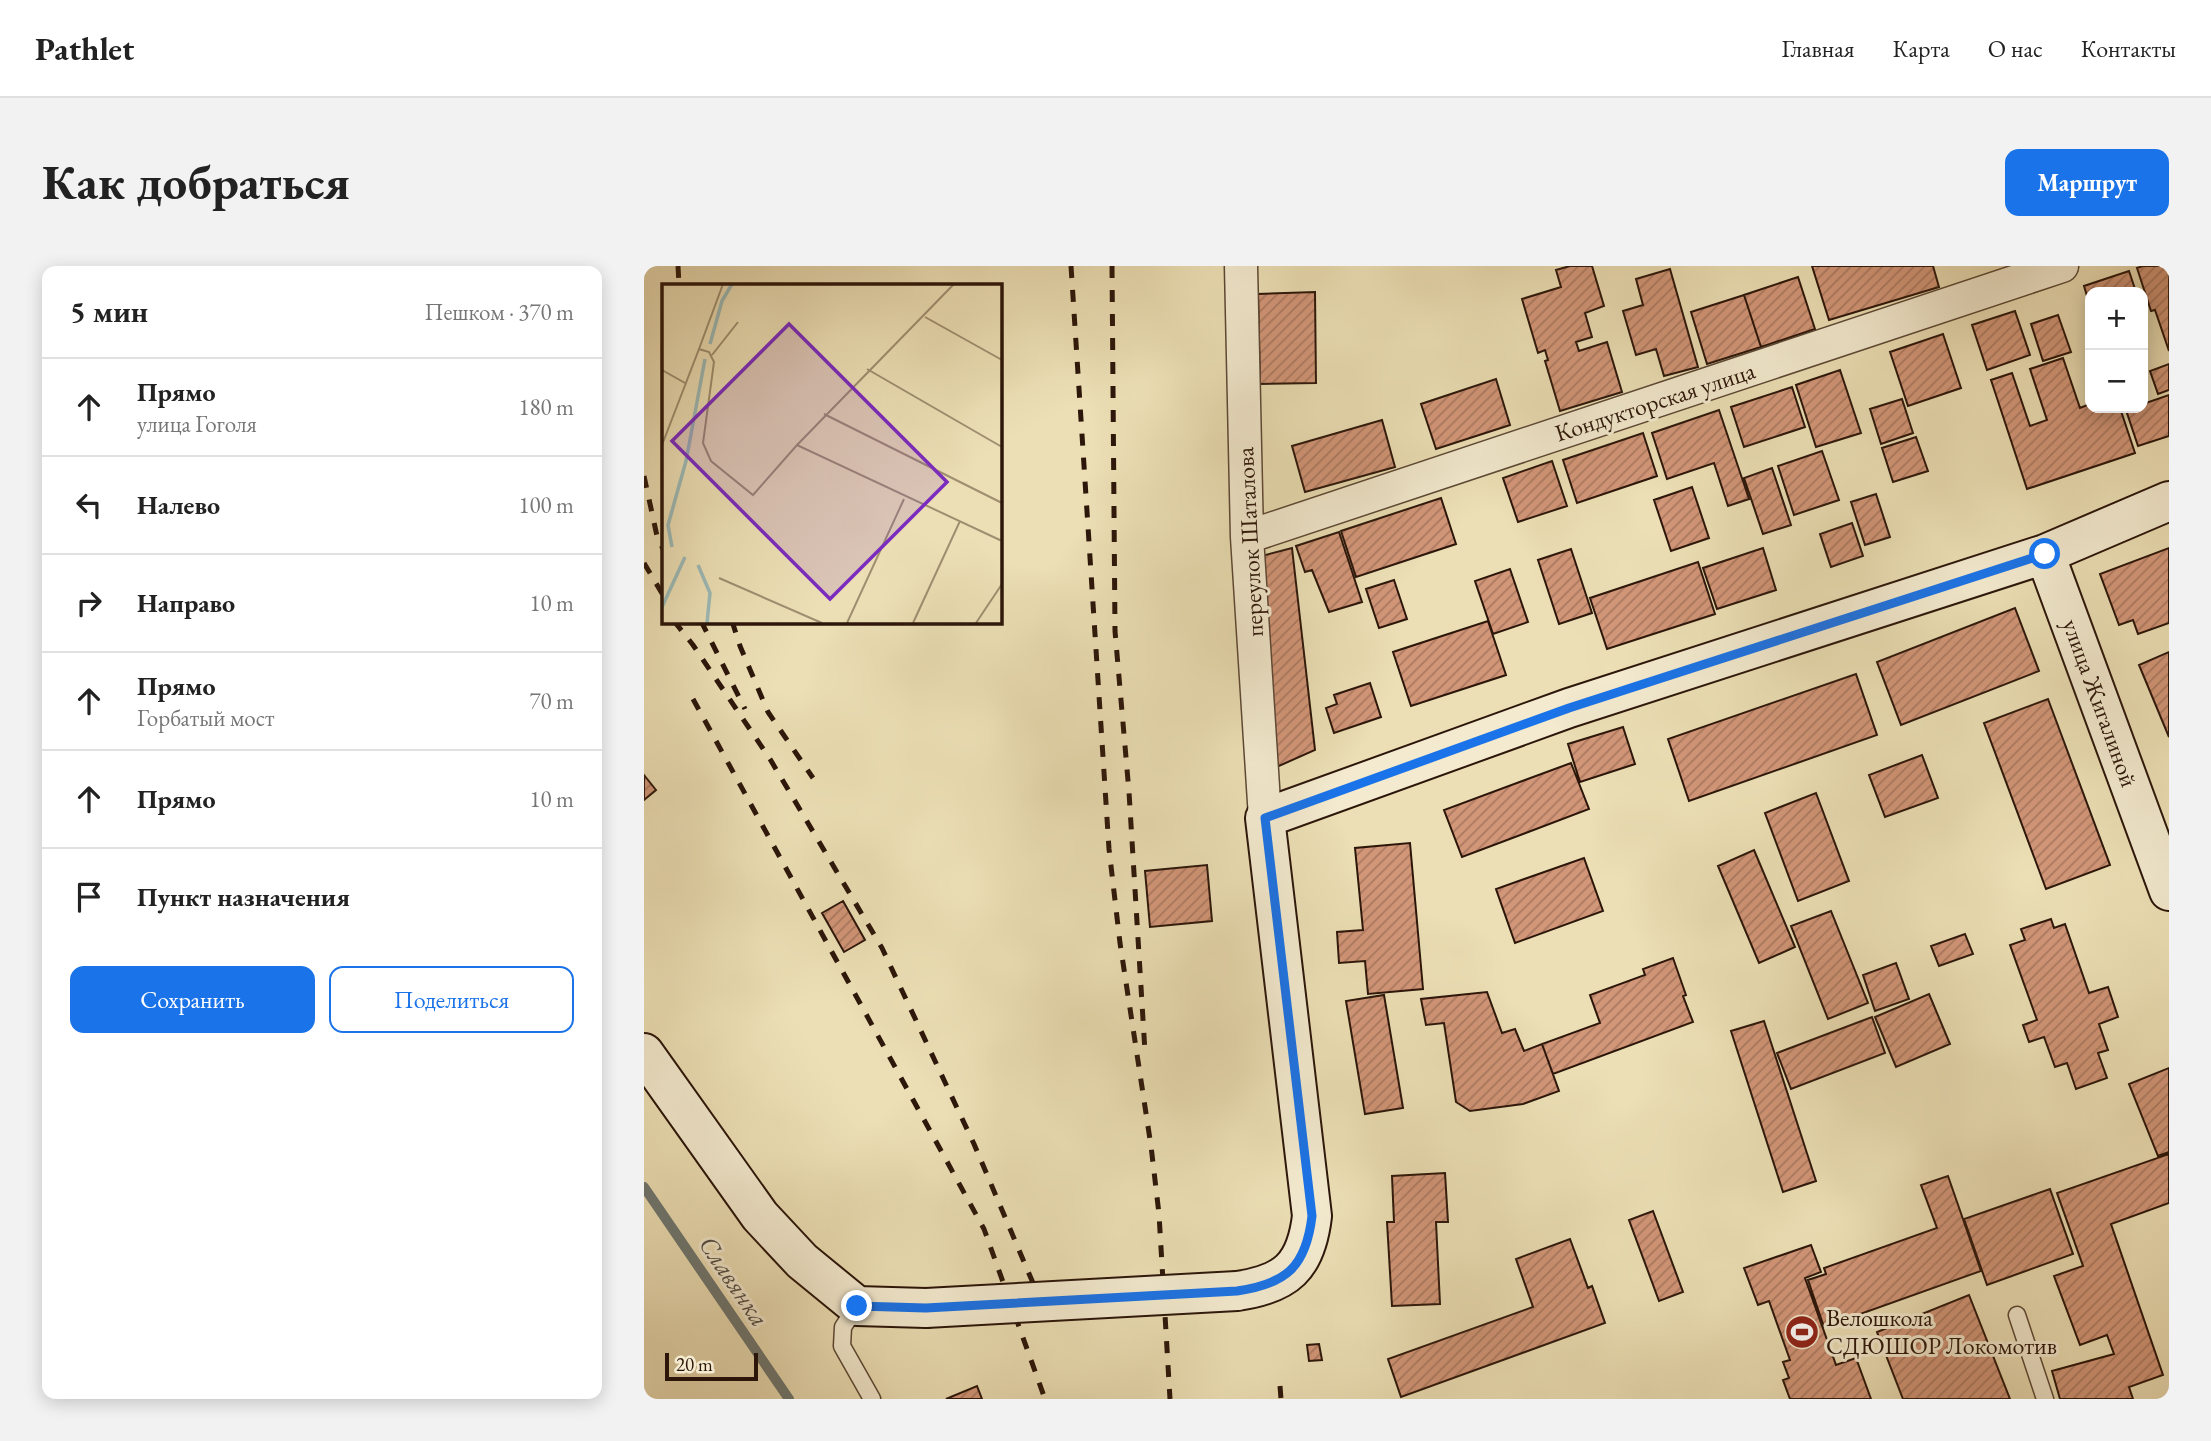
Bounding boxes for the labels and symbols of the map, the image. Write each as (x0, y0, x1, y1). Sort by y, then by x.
inset map (662, 284, 1001, 623)
street label: Кондукторская улица (1551, 354, 1759, 448)
street label: переулок Шаталова (1229, 446, 1270, 638)
route start (2029, 538, 2060, 569)
street label: улица Жигалиной (2056, 615, 2145, 791)
water label: Славянка (691, 1229, 777, 1333)
route end (841, 1290, 872, 1321)
place label: Велошкола СДЮШОР Локомотив (1826, 1302, 2057, 1361)
sports icon: Велошкола СДЮШОР Локомотив (1783, 1313, 1821, 1351)
scale bar (665, 1350, 758, 1382)

